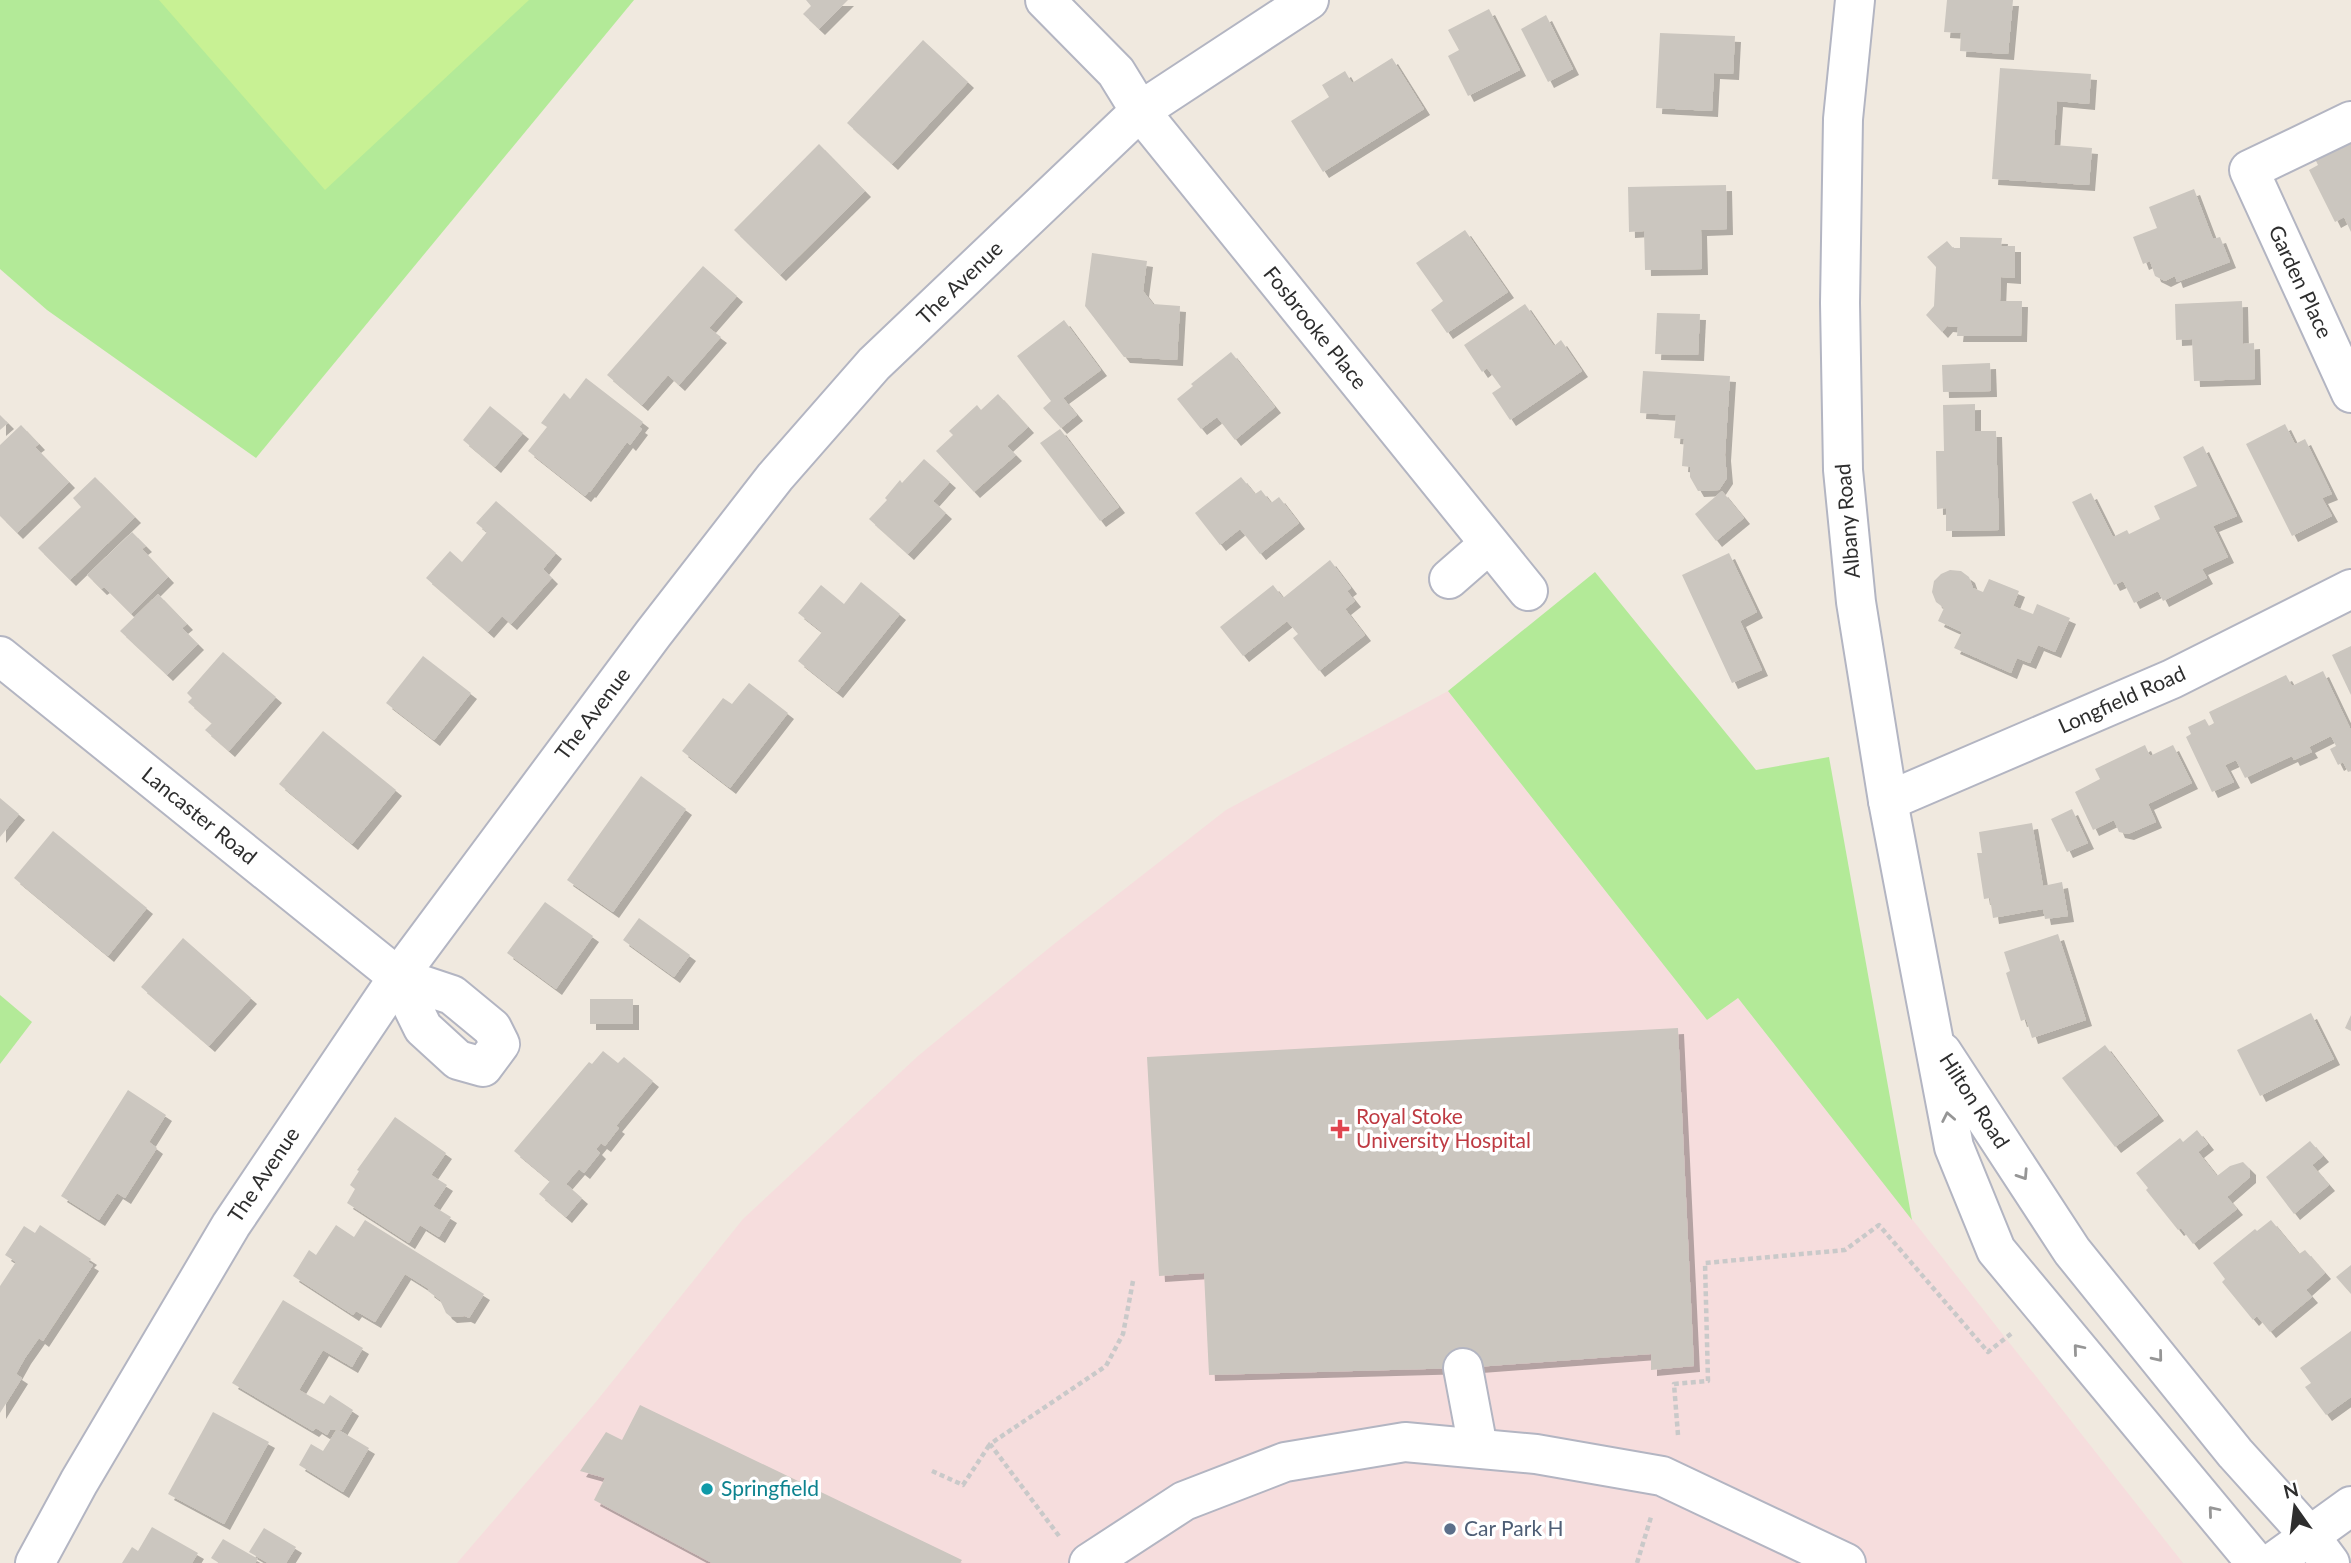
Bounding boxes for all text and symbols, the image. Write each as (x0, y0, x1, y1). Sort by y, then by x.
street label: Garden Place (2264, 221, 2338, 342)
street label: The Avenue (911, 235, 1007, 329)
street label: Fosbrooke Place (1259, 261, 1373, 393)
street label: Albany Road (1829, 463, 1864, 580)
street label: Longfield Road (2054, 659, 2189, 738)
street label: The Avenue (549, 662, 635, 764)
street label: Lancaster Road (138, 761, 262, 869)
street label: Hilton Road (1935, 1048, 2015, 1153)
place label: Royal Stoke University Hospital (1356, 1103, 1531, 1152)
one-way arrow (1941, 1111, 1956, 1123)
marker: Royal Stoke University Hospital (1330, 1119, 1350, 1139)
street label: The Avenue (222, 1122, 304, 1226)
one-way arrow (2014, 1167, 2027, 1180)
one-way arrow (2074, 1344, 2086, 1357)
one-way arrow (2150, 1349, 2162, 1362)
north arrow (2260, 1472, 2330, 1542)
place label: Springfield (721, 1475, 819, 1500)
text: N (2281, 1477, 2301, 1503)
marker: Springfield (699, 1481, 715, 1497)
one-way arrow (2208, 1506, 2221, 1518)
place label: Car Park H (1464, 1515, 1563, 1540)
marker: Car Park H (1442, 1521, 1458, 1537)

